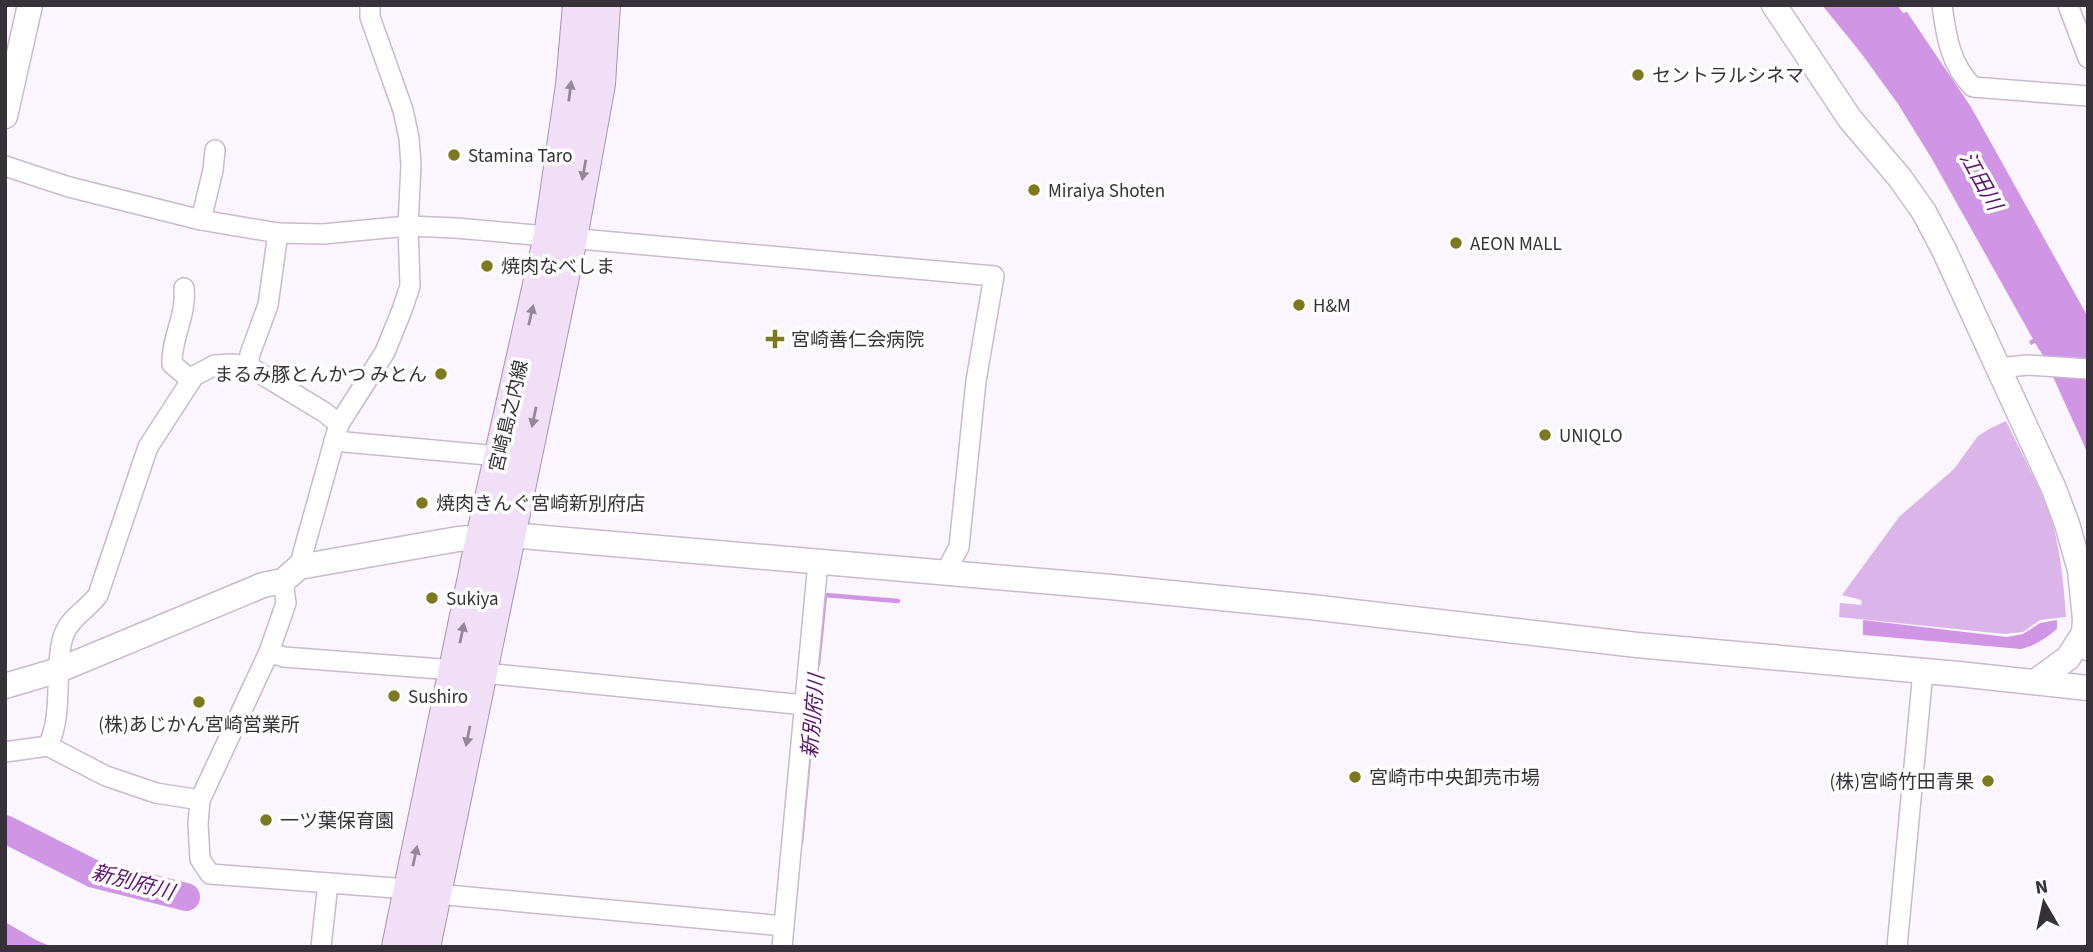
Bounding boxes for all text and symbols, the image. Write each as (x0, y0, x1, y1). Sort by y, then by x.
place label: セントラルシネマ (1652, 63, 1804, 90)
marker: セントラルシネマ (1630, 67, 1646, 83)
one-way arrow (565, 80, 576, 102)
place label: Stamina Taro (468, 143, 573, 170)
water label: 江田川 (1953, 146, 2010, 218)
marker: Stamina Taro (446, 147, 462, 163)
one-way arrow (578, 159, 589, 181)
place label: Miraiya Shoten (1048, 178, 1165, 205)
marker: Miraiya Shoten (1026, 182, 1042, 198)
place label: AEON MALL (1470, 231, 1562, 258)
marker: AEON MALL (1448, 235, 1464, 251)
place label: 焼肉なべしま (501, 254, 615, 281)
marker: 焼肉なべしま (479, 258, 495, 274)
place label: H&M (1313, 293, 1351, 320)
marker: H&M (1291, 297, 1307, 313)
one-way arrow (526, 304, 537, 326)
place label: 宮崎善仁会病院 (791, 327, 924, 354)
marker: 宮崎善仁会病院 (765, 329, 785, 349)
street label: 宮崎島之内線 (483, 358, 535, 475)
place label: まるみ豚とんかつ みとん (214, 362, 427, 389)
marker: まるみ豚とんかつ みとん (433, 366, 449, 382)
one-way arrow (528, 406, 539, 428)
place label: UNIQLO (1559, 423, 1623, 450)
marker: UNIQLO (1537, 427, 1553, 443)
place label: 焼肉きんぐ宮崎新別府店 (436, 491, 645, 518)
marker: 焼肉きんぐ宮崎新別府店 (414, 495, 430, 511)
place label: Sukiya (446, 586, 499, 613)
marker: Sukiya (424, 590, 440, 606)
one-way arrow (456, 622, 467, 644)
water label: 新別府川 (794, 671, 832, 759)
place label: Sushiro (408, 684, 468, 711)
marker: Sushiro (386, 688, 402, 704)
marker: (株)あじかん宮崎営業所 (191, 694, 207, 710)
place label: (株)あじかん宮崎営業所 (98, 712, 300, 739)
one-way arrow (462, 725, 473, 747)
place label: 宮崎市中央卸売市場 (1369, 765, 1540, 792)
marker: 宮崎市中央卸売市場 (1347, 769, 1363, 785)
place label: (株)宮崎竹田青果 (1829, 769, 1974, 796)
marker: (株)宮崎竹田青果 (1980, 773, 1996, 789)
place label: 一ツ葉保育園 (280, 808, 394, 835)
marker: 一ツ葉保育園 (258, 812, 274, 828)
one-way arrow (410, 845, 421, 867)
water label: 新別府川 (89, 857, 179, 908)
north arrow (2009, 868, 2079, 938)
text: N (2033, 873, 2050, 902)

